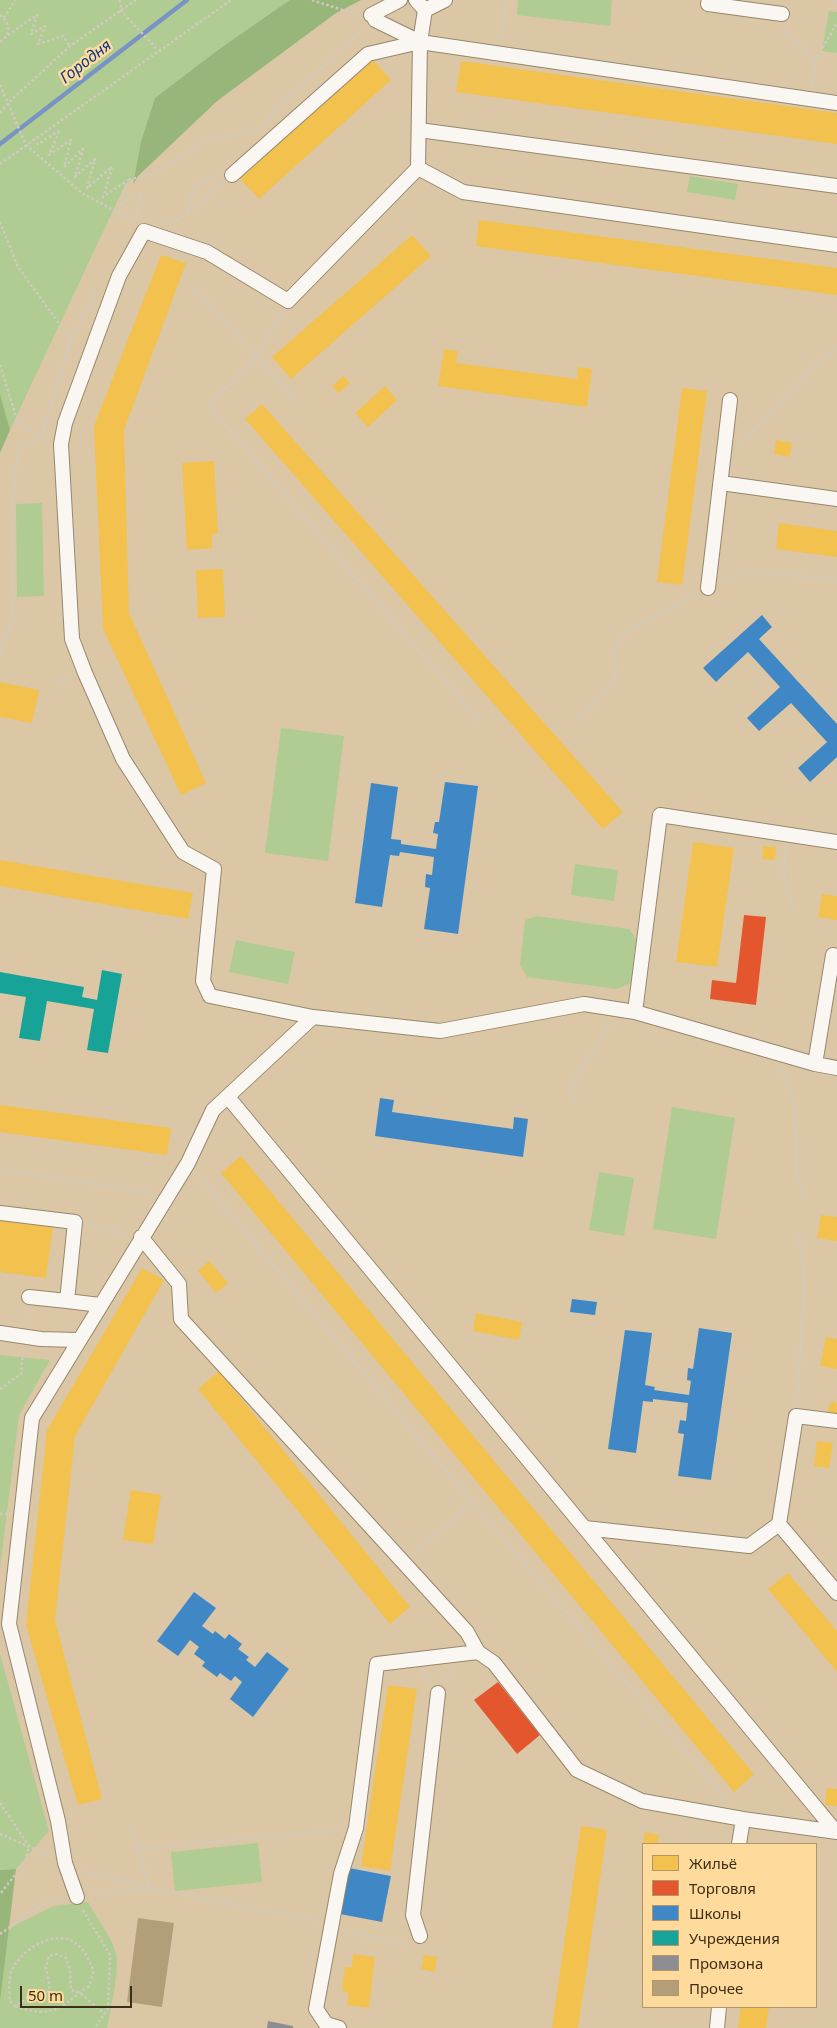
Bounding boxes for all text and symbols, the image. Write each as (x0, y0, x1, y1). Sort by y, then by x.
water label: Городня (57, 36, 115, 88)
legend (642, 1843, 817, 2008)
text: Жильё (689, 1853, 737, 1873)
text: Торговля (689, 1878, 756, 1898)
text: Школы (689, 1903, 741, 1923)
text: Учреждения (689, 1928, 780, 1948)
text: Промзона (689, 1953, 763, 1973)
scale bar (22, 1976, 135, 2008)
text: Прочее (689, 1978, 743, 1998)
text: 50 m (28, 1985, 63, 2005)

